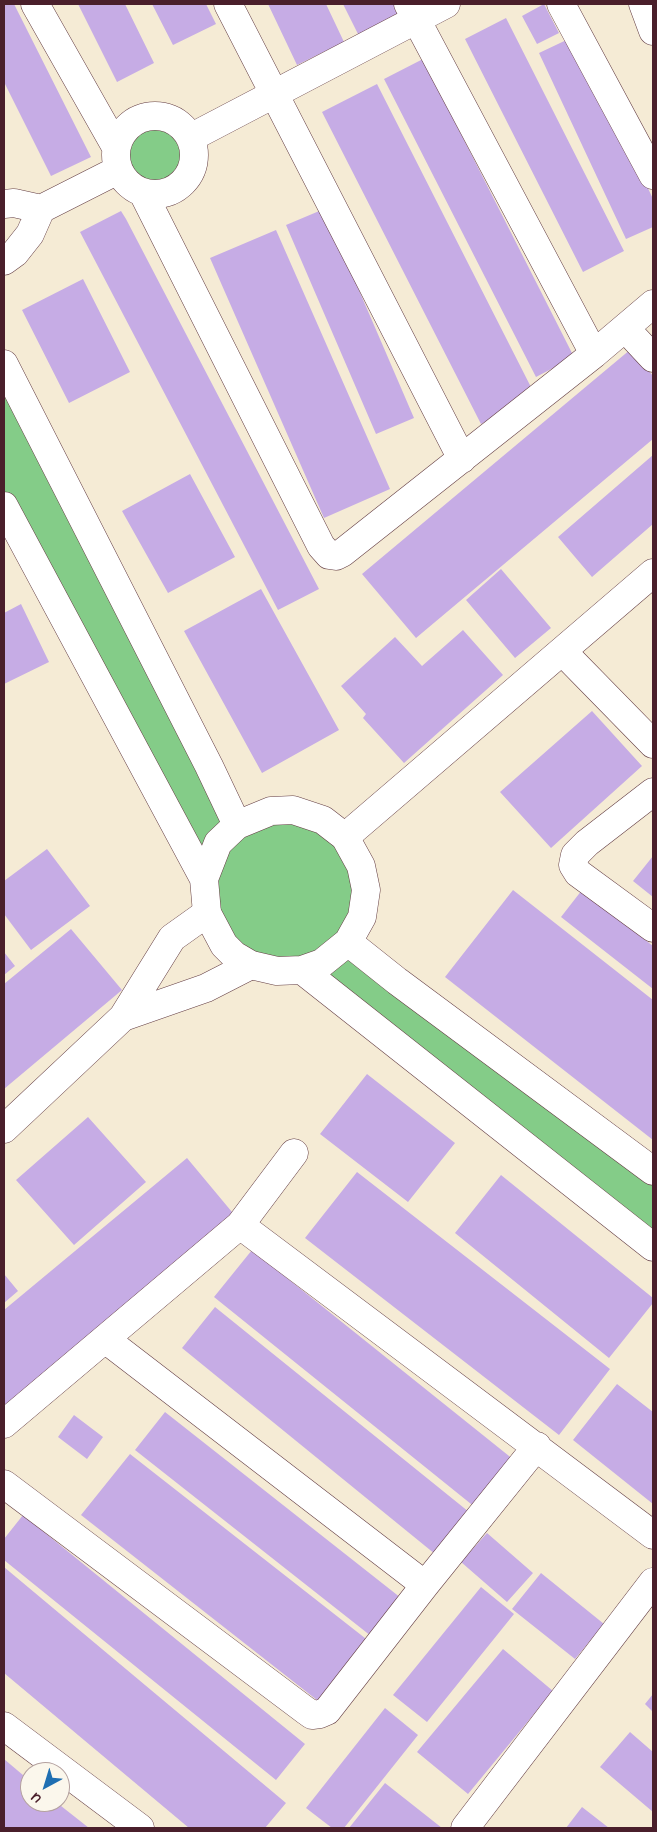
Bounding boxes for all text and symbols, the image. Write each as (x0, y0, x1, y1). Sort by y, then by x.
north arrow (20, 1762, 70, 1812)
text: U (27, 1788, 46, 1808)

